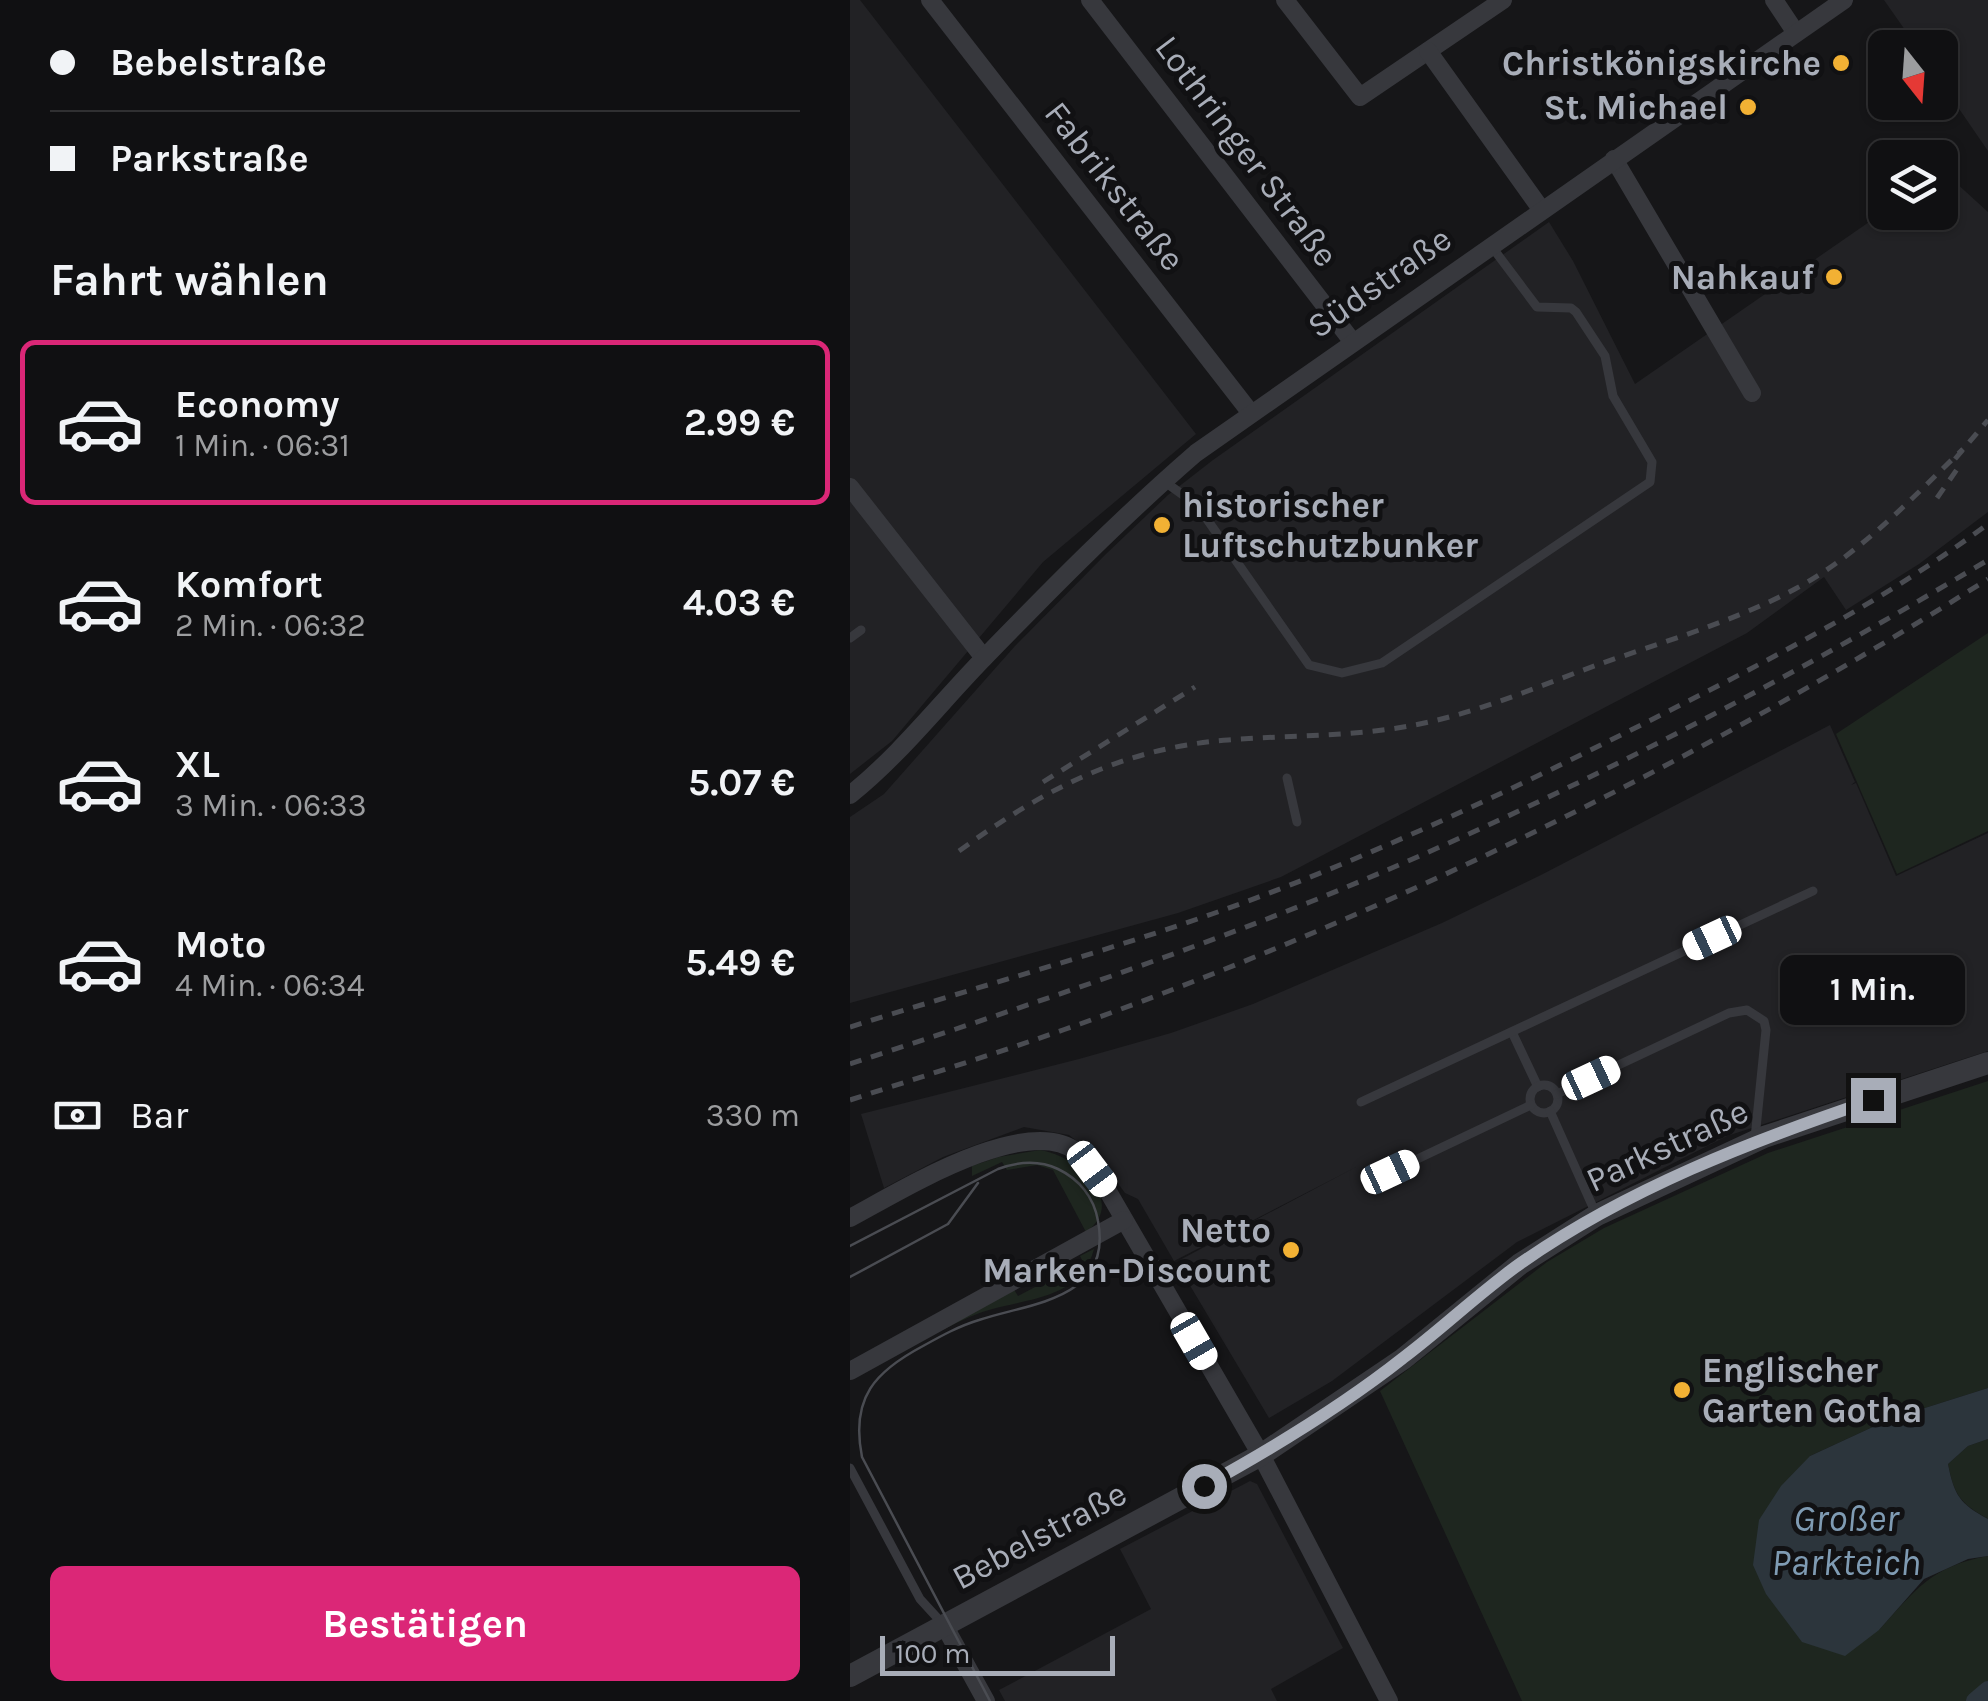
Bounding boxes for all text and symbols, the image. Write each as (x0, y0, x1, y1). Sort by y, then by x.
street label: Lothringer Straße (1146, 28, 1347, 275)
north arrow (1868, 30, 1958, 120)
map controls (1868, 30, 1958, 230)
text: Bebelstraße (110, 40, 327, 85)
place label: Christkönigskirche (1502, 43, 1821, 85)
marker: Christkönigskirche (1830, 52, 1852, 74)
place label: St. Michael (1543, 87, 1728, 128)
street label: Fabrikstraße (1036, 94, 1193, 279)
marker: St. Michael (1737, 96, 1759, 118)
text: Parkstraße (110, 136, 309, 181)
button: layers (1868, 140, 1958, 230)
street label: Südstraße (1300, 218, 1459, 347)
text: Fahrt wählen (50, 254, 329, 306)
place label: Nahkauf (1671, 257, 1814, 298)
marker: Nahkauf (1823, 266, 1845, 288)
icon: car (55, 378, 145, 468)
text: Economy (175, 382, 339, 427)
text: 2.99 € (684, 400, 795, 445)
text: 1 Min. · 06:31 (175, 427, 350, 464)
place label: historischer Luftschutzbunker (1182, 485, 1478, 566)
marker: historischer Luftschutzbunker (1151, 514, 1173, 536)
icon: car (55, 558, 145, 648)
text: Komfort (175, 562, 323, 607)
text: 4.03 € (683, 580, 795, 625)
text: 2 Min. · 06:32 (175, 607, 366, 644)
icon: car (55, 738, 145, 828)
text: XL (175, 742, 220, 787)
text: 5.07 € (688, 760, 795, 805)
text: 3 Min. · 06:33 (175, 787, 367, 824)
car (1678, 912, 1746, 964)
icon: car (55, 918, 145, 1008)
text: Moto (175, 922, 266, 967)
text: 5.49 € (685, 940, 795, 985)
callout: 1 Min. (1780, 955, 1966, 1025)
text: 4 Min. · 06:34 (175, 967, 365, 1004)
text: 1 Min. (1830, 971, 1915, 1008)
car (1557, 1052, 1625, 1104)
route end (1851, 1078, 1896, 1123)
icon: cash (50, 1088, 105, 1143)
street label: Parkstraße (1580, 1090, 1755, 1201)
text: Bar (130, 1093, 188, 1138)
text: 330 m (706, 1097, 800, 1134)
car (1062, 1136, 1122, 1202)
car (1356, 1146, 1424, 1198)
place label: Netto Marken-Discount (982, 1210, 1271, 1291)
marker: Netto Marken-Discount (1280, 1239, 1302, 1261)
car (1166, 1308, 1222, 1374)
place label: Englischer Garten Gotha (1702, 1350, 1923, 1431)
marker: Englischer Garten Gotha (1671, 1379, 1693, 1401)
route start (1182, 1464, 1227, 1509)
street label: Bebelstraße (945, 1472, 1133, 1598)
water label: Großer Parkteich (1771, 1496, 1921, 1585)
button: Bestätigen (50, 1566, 800, 1681)
scale bar (880, 1631, 1115, 1676)
text: 100 m (895, 1637, 970, 1670)

